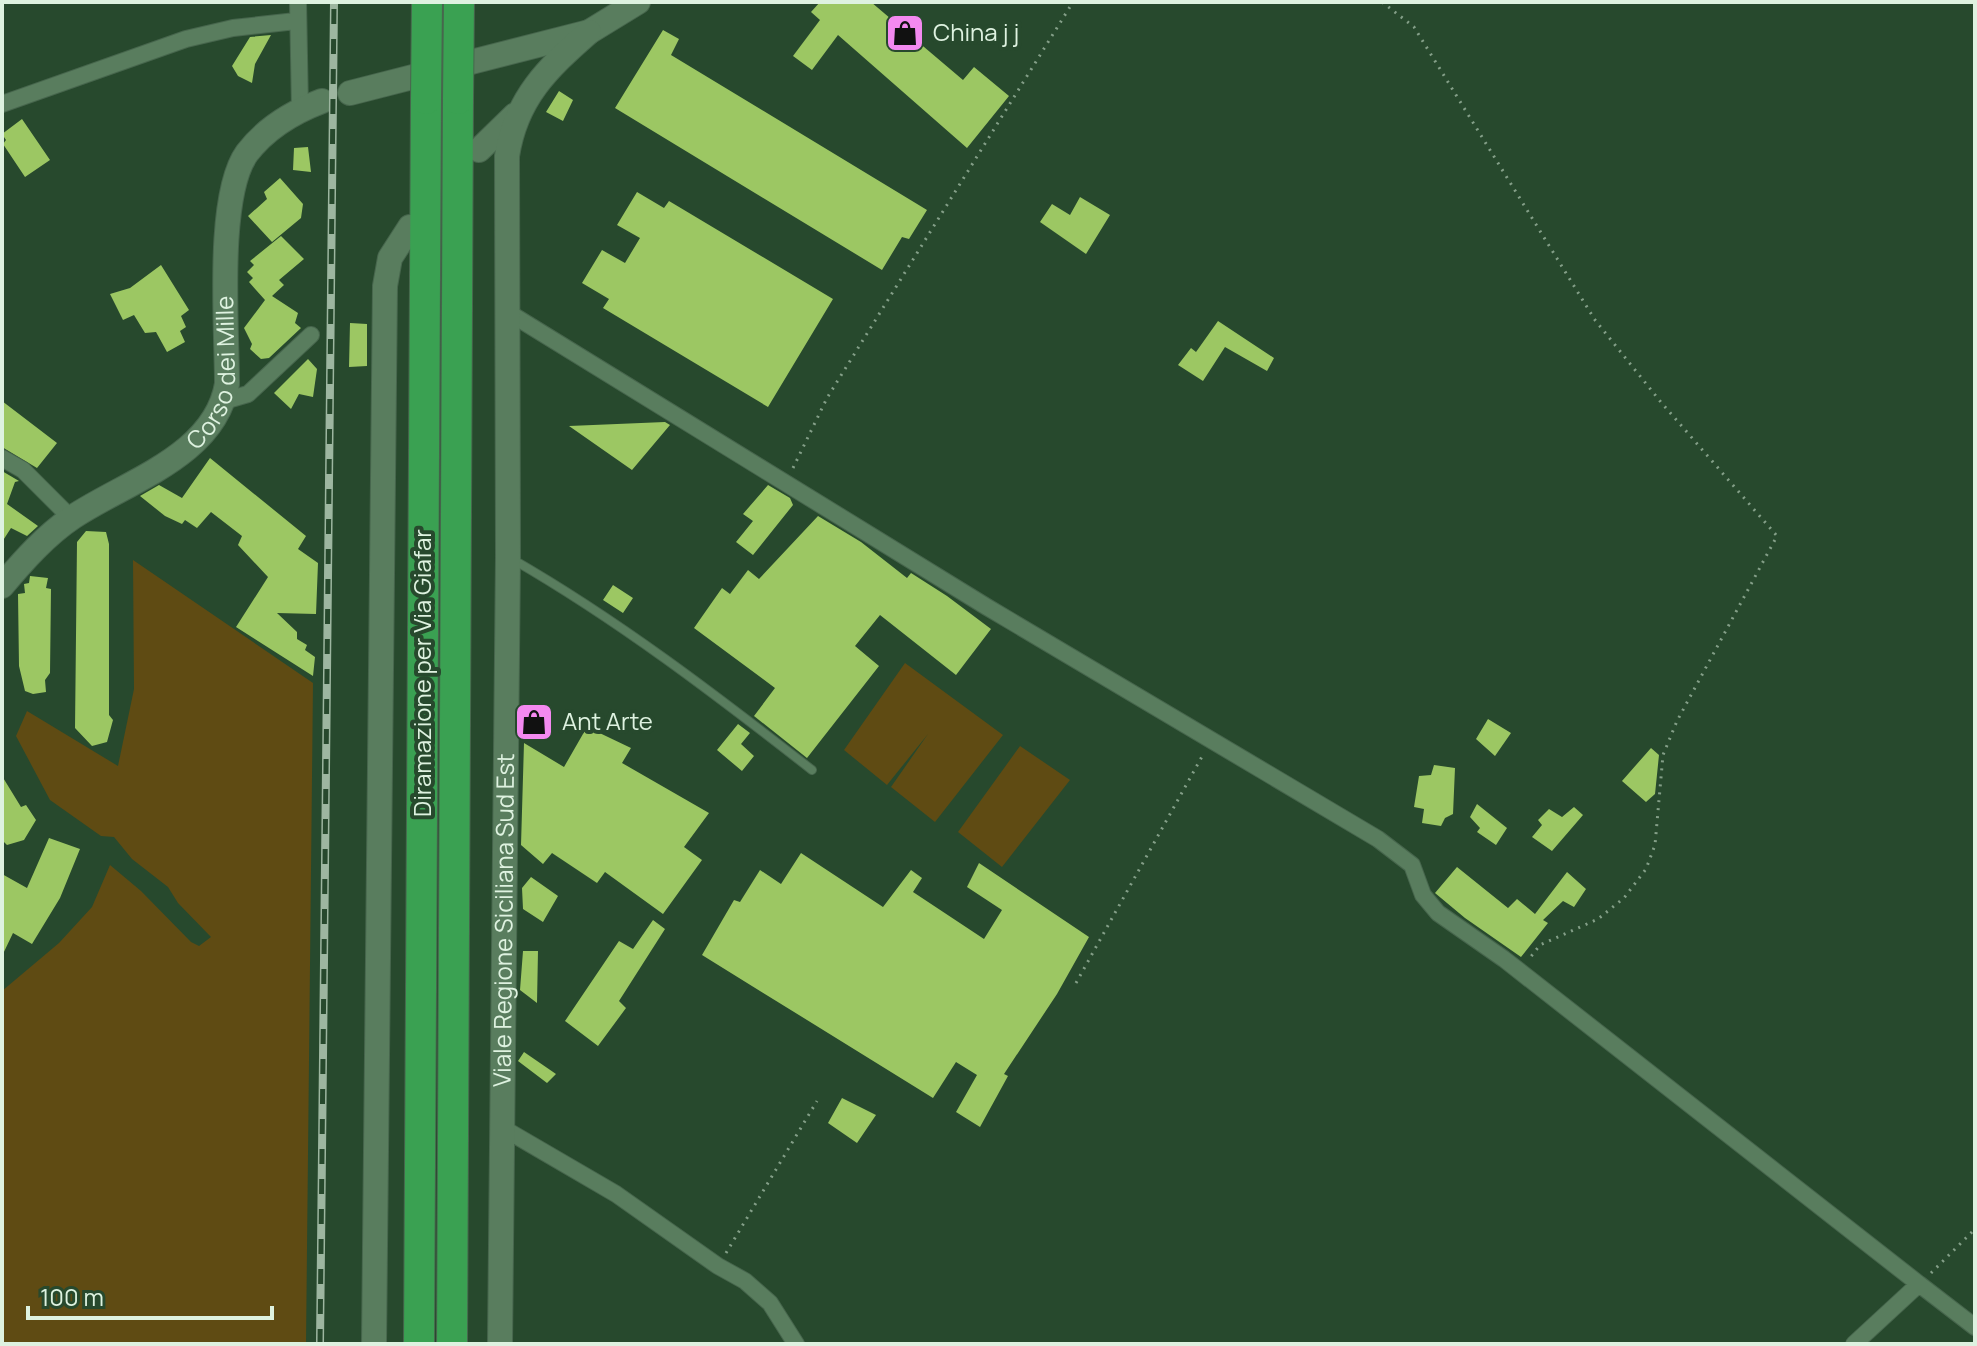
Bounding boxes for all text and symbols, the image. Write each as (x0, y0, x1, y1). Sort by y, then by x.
shop icon: China j j (884, 12, 926, 54)
place label: China j j (933, 15, 1019, 48)
street label: Corso dei Mille (178, 296, 242, 456)
street label: Diramazione per Via Giafar (405, 529, 438, 817)
shop icon: Ant Arte (513, 701, 555, 743)
place label: Ant Arte (562, 704, 653, 737)
street label: Viale Regione Siciliana Sud Est (485, 753, 521, 1087)
scale bar (28, 1270, 272, 1320)
text: 100 m (40, 1280, 104, 1313)

